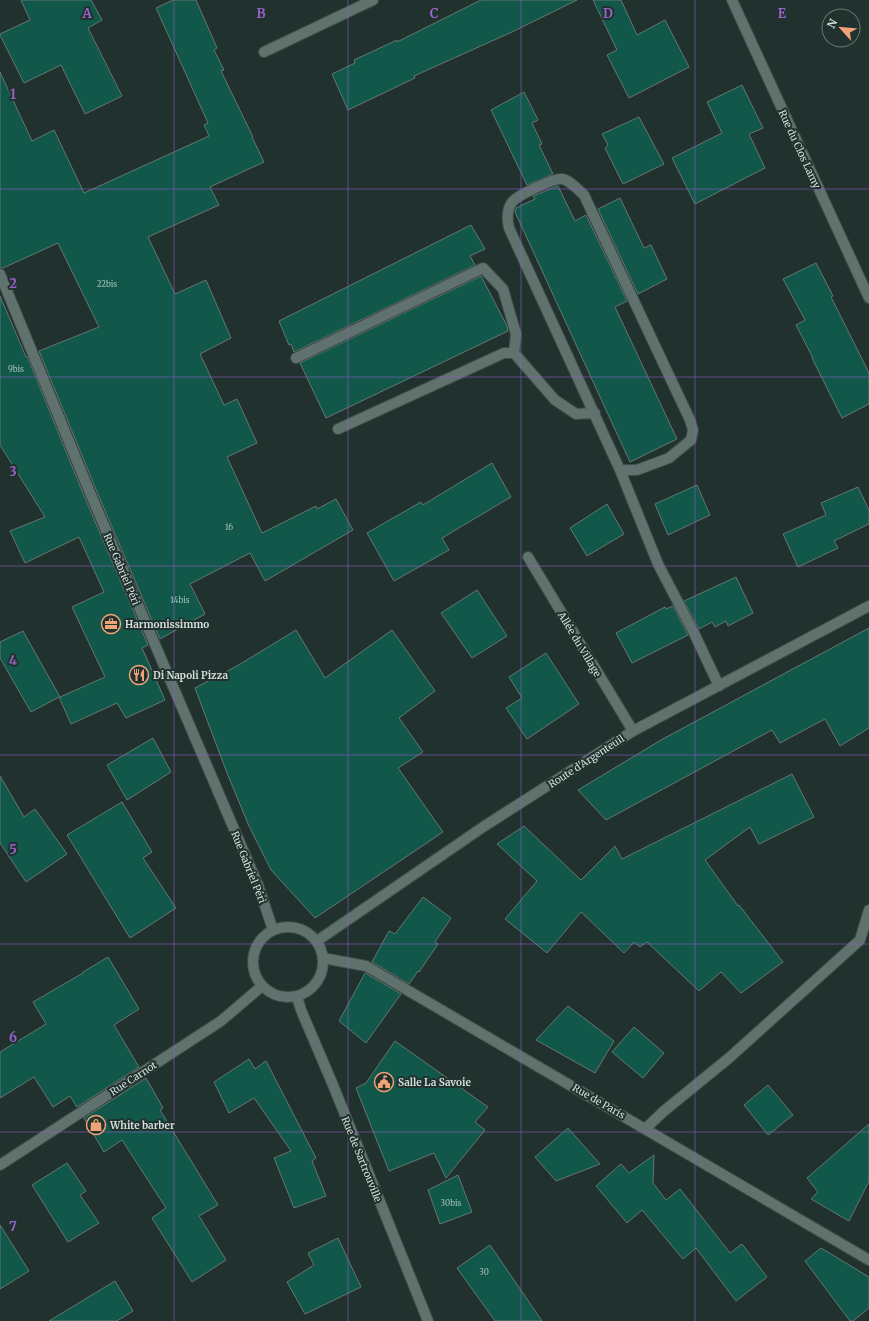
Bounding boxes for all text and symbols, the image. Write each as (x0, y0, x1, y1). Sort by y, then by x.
text: A (81, 5, 92, 22)
text: B (256, 5, 266, 22)
text: C (430, 5, 439, 22)
text: D (603, 5, 613, 22)
text: E (778, 5, 787, 22)
north arrow (821, 8, 861, 48)
text: N (824, 16, 840, 31)
text: 1 (10, 86, 16, 103)
street label: Rue du Clos Lamy (776, 108, 824, 191)
text: 2 (9, 275, 17, 292)
house number: 22bis (97, 279, 117, 289)
house number: 9bis (8, 364, 24, 374)
text: 3 (9, 463, 17, 480)
house number: 16 (225, 522, 233, 532)
street label: Rue Gabriel Péri (101, 531, 143, 607)
house number: 14bis (170, 595, 190, 605)
street label: Allée du Village (555, 609, 604, 679)
office icon: Harmonissimmo (100, 613, 122, 635)
place label: Harmonissimmo (125, 618, 209, 631)
text: 4 (9, 652, 18, 669)
restaurant icon: Di Napoli Pizza (128, 664, 150, 686)
place label: Di Napoli Pizza (153, 669, 228, 682)
street label: Route d'Argenteuil (546, 732, 627, 791)
street label: Rue Gabriel Péri (228, 829, 269, 905)
text: 5 (9, 841, 17, 858)
text: 6 (9, 1029, 17, 1046)
street label: Rue Carnot (107, 1058, 159, 1098)
public building icon: Salle La Savoie (373, 1071, 395, 1093)
place label: Salle La Savoie (398, 1076, 471, 1089)
street label: Rue de Paris (570, 1081, 627, 1122)
shop icon: White barber (85, 1114, 107, 1136)
street label: Rue de Sartrouville (338, 1115, 385, 1204)
place label: White barber (109, 1119, 175, 1132)
house number: 30bis (441, 1198, 462, 1208)
text: 7 (9, 1218, 17, 1235)
house number: 30 (479, 1267, 489, 1277)

